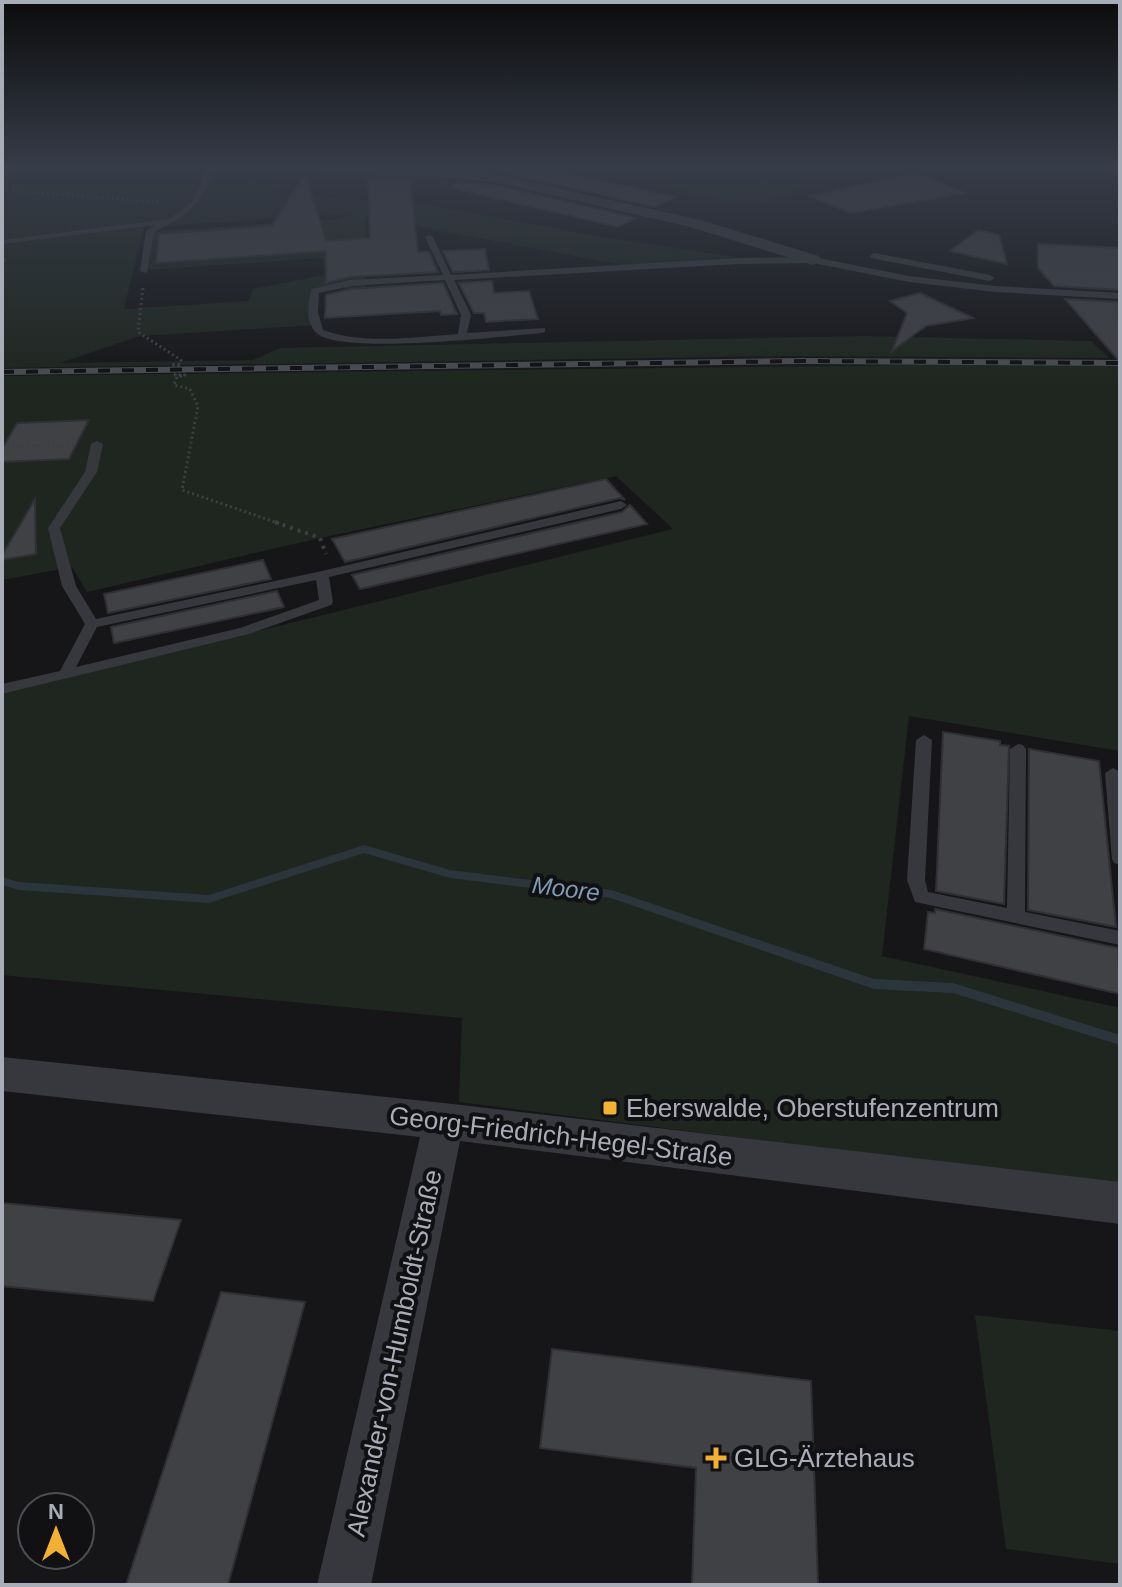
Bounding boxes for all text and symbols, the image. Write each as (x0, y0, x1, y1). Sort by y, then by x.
water label: Moore (531, 871, 601, 906)
place label: Eberswalde, Oberstufenzentrum (626, 1093, 999, 1123)
marker: Eberswalde, Oberstufenzentrum (601, 1099, 619, 1117)
street label: Georg-Friedrich-Hegel-Straße (388, 1100, 734, 1172)
street label: Alexander-von-Humboldt-Straße (340, 1167, 448, 1539)
place label: GLG-Ärztehaus (734, 1443, 915, 1473)
marker: GLG-Ärztehaus (705, 1447, 727, 1469)
north arrow (16, 1491, 96, 1571)
text: N (48, 1499, 64, 1524)

